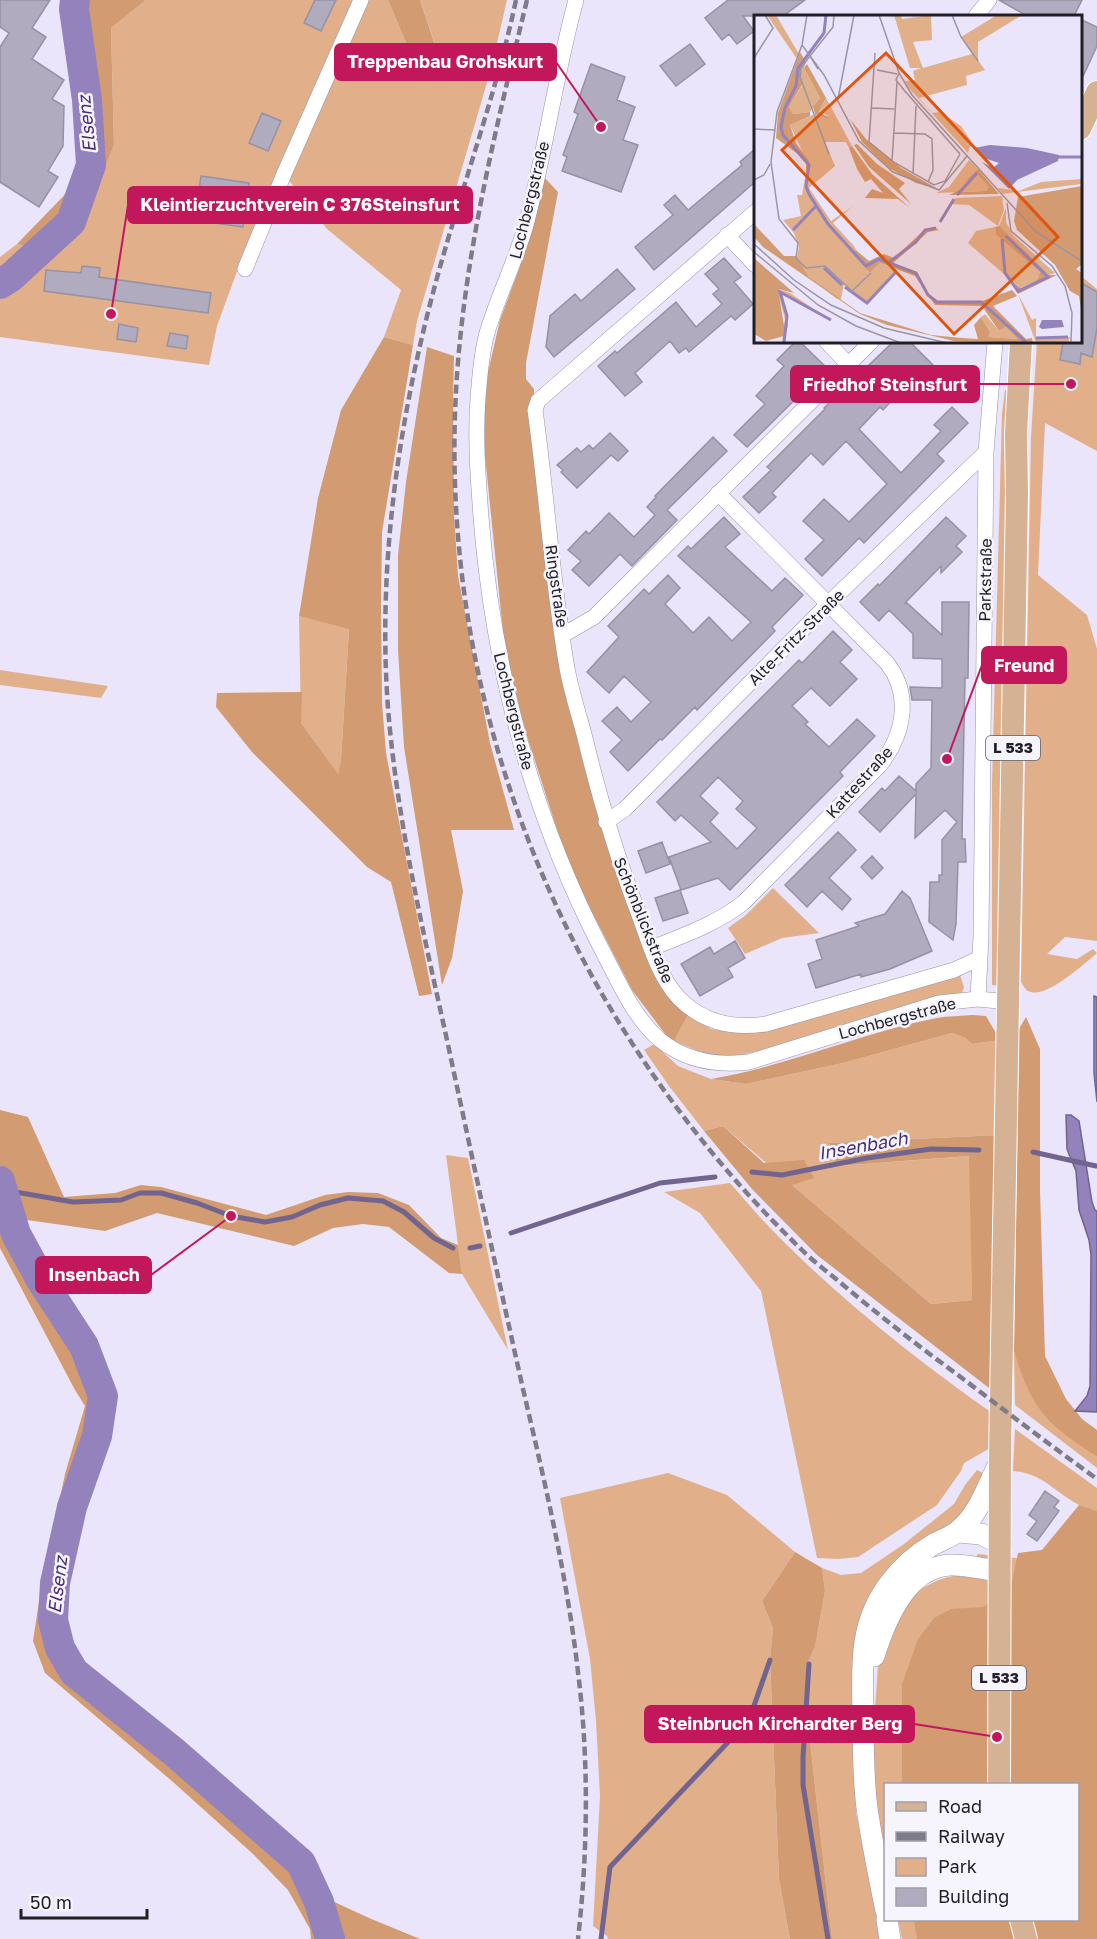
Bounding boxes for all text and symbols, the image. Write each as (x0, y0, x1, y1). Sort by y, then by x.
inset map (754, 15, 1082, 344)
callout: Treppenbau Grohskurt (335, 44, 556, 80)
text: Treppenbau Grohskurt (347, 50, 543, 72)
water label: Elsenz (72, 93, 100, 154)
street label: Lochbergstraße (505, 139, 553, 261)
callout: Kleintierzuchtverein C 376Steinsfurt (128, 187, 472, 223)
text: Kleintierzuchtverein C 376Steinsfurt (140, 193, 460, 215)
callout: Friedhof Steinsfurt (791, 366, 979, 402)
text: Friedhof Steinsfurt (803, 373, 967, 395)
street label: Parkstraße (974, 538, 996, 622)
street label: Ringstraße (541, 543, 573, 629)
street label: Alte-Fritz-Straße (744, 585, 848, 689)
callout: Freund (982, 647, 1066, 683)
street label: Lochbergstraße (490, 650, 538, 772)
text: Freund (994, 654, 1054, 676)
road number: L 533 (986, 736, 1040, 760)
street label: Kattestraße (821, 742, 897, 822)
street label: Schönblickstraße (610, 854, 678, 986)
street label: Lochbergstraße (836, 993, 958, 1043)
water label: Insenbach (817, 1126, 910, 1164)
callout: Insenbach (36, 1257, 151, 1293)
text: Insenbach (48, 1263, 140, 1285)
water label: Elsenz (43, 1553, 72, 1614)
road number: L 533 (972, 1666, 1026, 1690)
callout: Steinbruch Kirchardter Berg (645, 1706, 914, 1742)
text: Steinbruch Kirchardter Berg (658, 1712, 902, 1734)
legend (884, 1783, 1079, 1921)
text: Road (938, 1795, 982, 1817)
text: Railway (938, 1825, 1005, 1847)
text: Park (938, 1855, 977, 1877)
scale bar (21, 1882, 147, 1920)
text: Building (938, 1885, 1009, 1907)
text: 50 m (30, 1891, 72, 1913)

